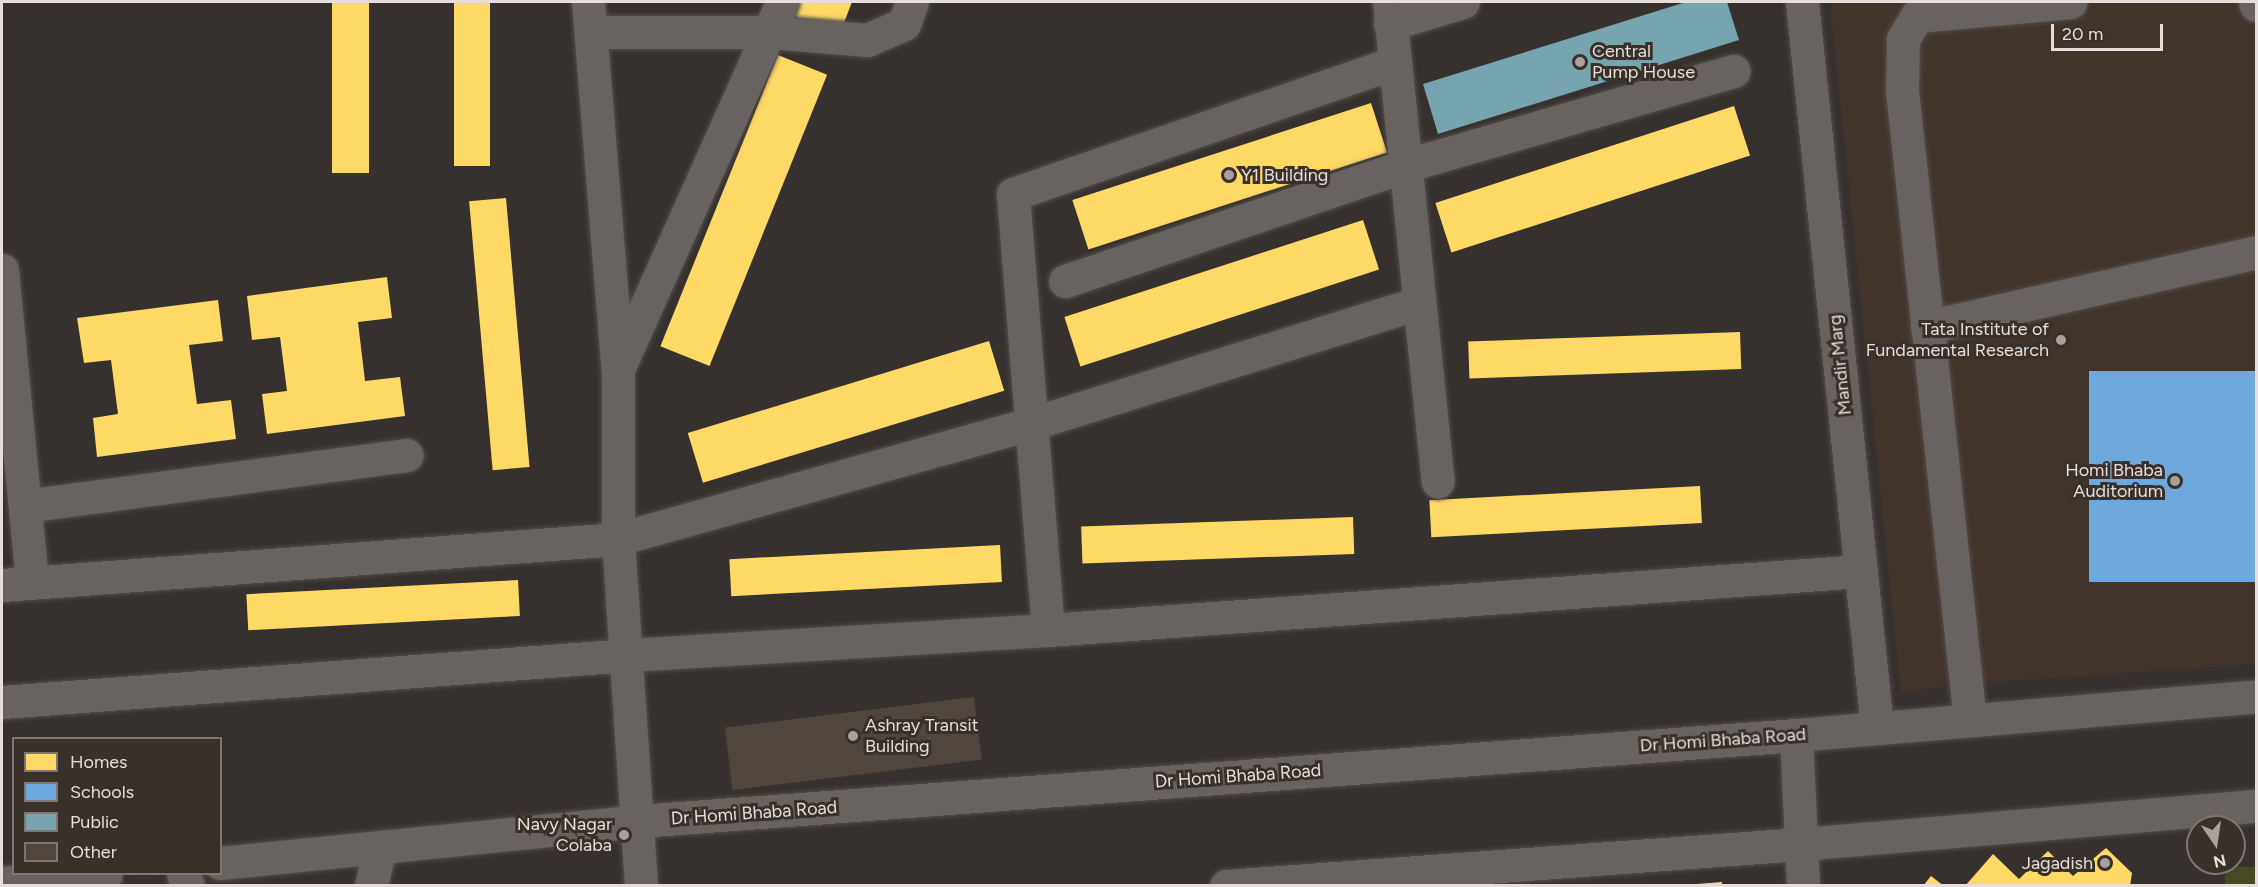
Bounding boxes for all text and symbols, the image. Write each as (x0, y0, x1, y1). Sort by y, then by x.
scale bar (2054, 12, 2166, 50)
text: 20 m (2062, 23, 2103, 45)
place label: Central Pump House (1592, 41, 1695, 84)
marker: Central Pump House (1573, 55, 1587, 69)
place label: Y1 Building (1241, 164, 1328, 186)
marker: Y1 Building (1222, 168, 1236, 182)
street label: Mandir Marg (1824, 314, 1856, 416)
place label: Tata Institute of Fundamental Research (1866, 319, 2049, 362)
marker: Tata Institute of Fundamental Research (2054, 333, 2068, 347)
place label: Homi Bhaba Auditorium (2065, 460, 2163, 502)
marker: Homi Bhaba Auditorium (2168, 474, 2182, 488)
place label: Ashray Transit Building (865, 715, 978, 758)
street label: Dr Homi Bhaba Road (1639, 723, 1807, 757)
marker: Ashray Transit Building (846, 729, 860, 743)
legend (12, 737, 222, 875)
text: Homes (70, 751, 128, 773)
street label: Dr Homi Bhaba Road (1154, 759, 1322, 793)
text: Schools (70, 781, 134, 803)
street label: Dr Homi Bhaba Road (670, 796, 838, 830)
text: Public (70, 811, 119, 833)
place label: Navy Nagar Colaba (517, 814, 612, 856)
north arrow (2186, 815, 2246, 875)
marker: Navy Nagar Colaba (617, 828, 631, 842)
text: Other (70, 841, 117, 863)
text: N (2212, 850, 2228, 872)
place label: Jagadish (2022, 852, 2093, 874)
marker: Jagadish (2098, 856, 2112, 870)

